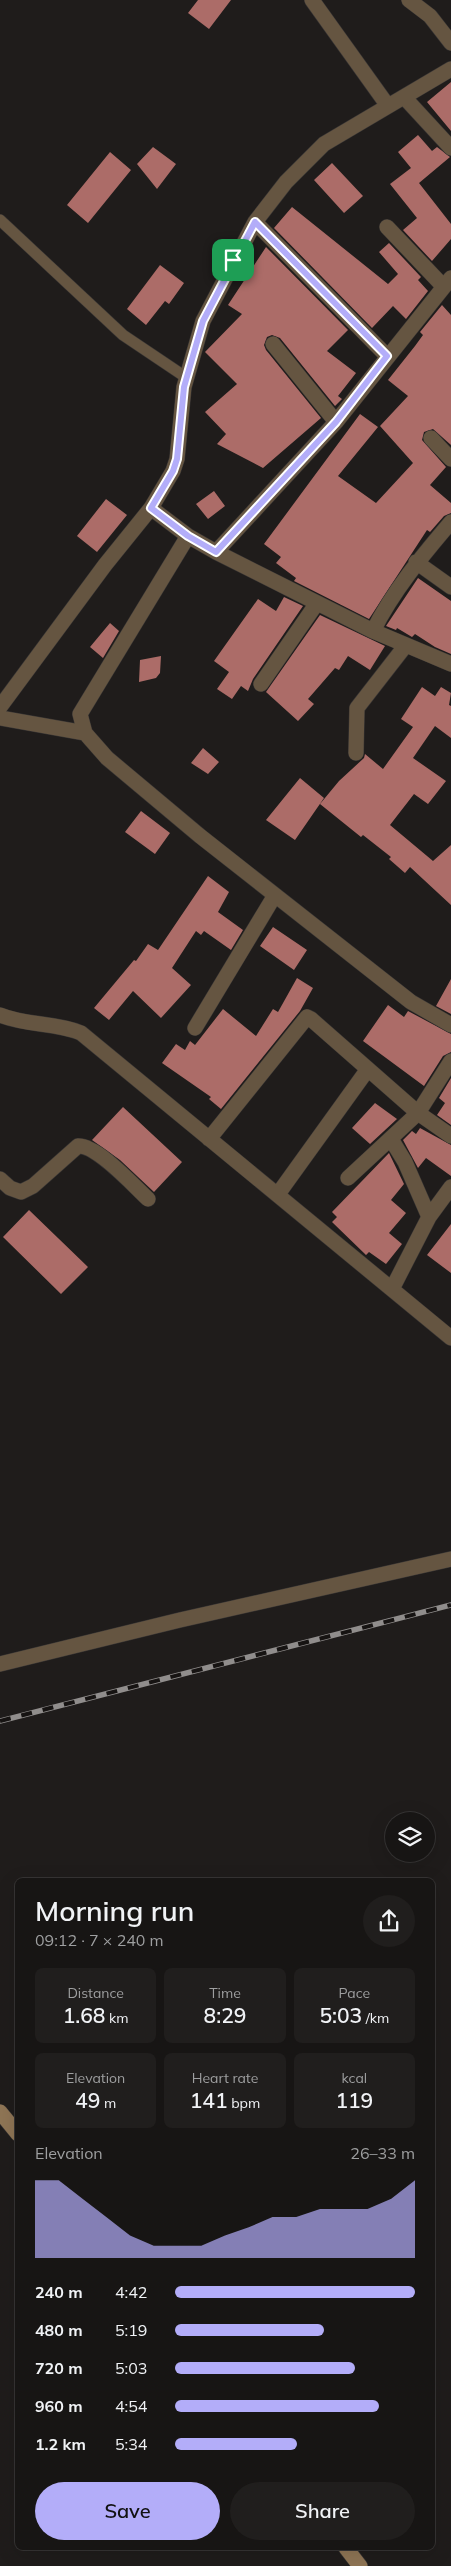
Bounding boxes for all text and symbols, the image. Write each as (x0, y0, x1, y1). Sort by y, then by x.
pin (212, 239, 254, 281)
icon: arrive (219, 246, 247, 274)
map controls (385, 1812, 435, 1862)
button: layers (385, 1812, 435, 1862)
text: Morning run (35, 1893, 194, 1928)
button: share (363, 1895, 415, 1947)
text: 09:12 · 7 × 240 m (35, 1930, 164, 1950)
text: Distance (67, 1984, 124, 2002)
text: Time (209, 1984, 241, 2002)
text: Pace (339, 1984, 370, 2002)
text: 1.68 (63, 2002, 105, 2028)
text: 8:29 (204, 2002, 246, 2028)
text: 5:03 (319, 2002, 362, 2028)
text: km (105, 2009, 129, 2027)
text: /km (362, 2009, 389, 2027)
text: Elevation (66, 2069, 125, 2087)
text: Heart rate (192, 2069, 258, 2087)
text: kcal (342, 2069, 367, 2087)
text: 49 (75, 2087, 100, 2113)
text: 141 (190, 2087, 228, 2113)
text: 119 (335, 2087, 373, 2113)
text: m (100, 2094, 116, 2112)
text: bpm (228, 2094, 260, 2112)
text: Elevation (35, 2143, 103, 2163)
text: 26–33 m (350, 2143, 415, 2163)
text: 240 m (35, 2282, 83, 2302)
text: 4:42 (115, 2282, 147, 2302)
text: 480 m (35, 2320, 83, 2340)
text: 5:19 (115, 2320, 147, 2340)
text: 720 m (35, 2358, 83, 2378)
text: 5:03 (115, 2358, 147, 2378)
text: 960 m (35, 2396, 83, 2416)
text: 4:54 (115, 2396, 147, 2416)
text: 1.2 km (35, 2434, 86, 2454)
text: 5:34 (115, 2434, 147, 2454)
button: Save (35, 2482, 220, 2540)
button: Share (230, 2482, 415, 2540)

